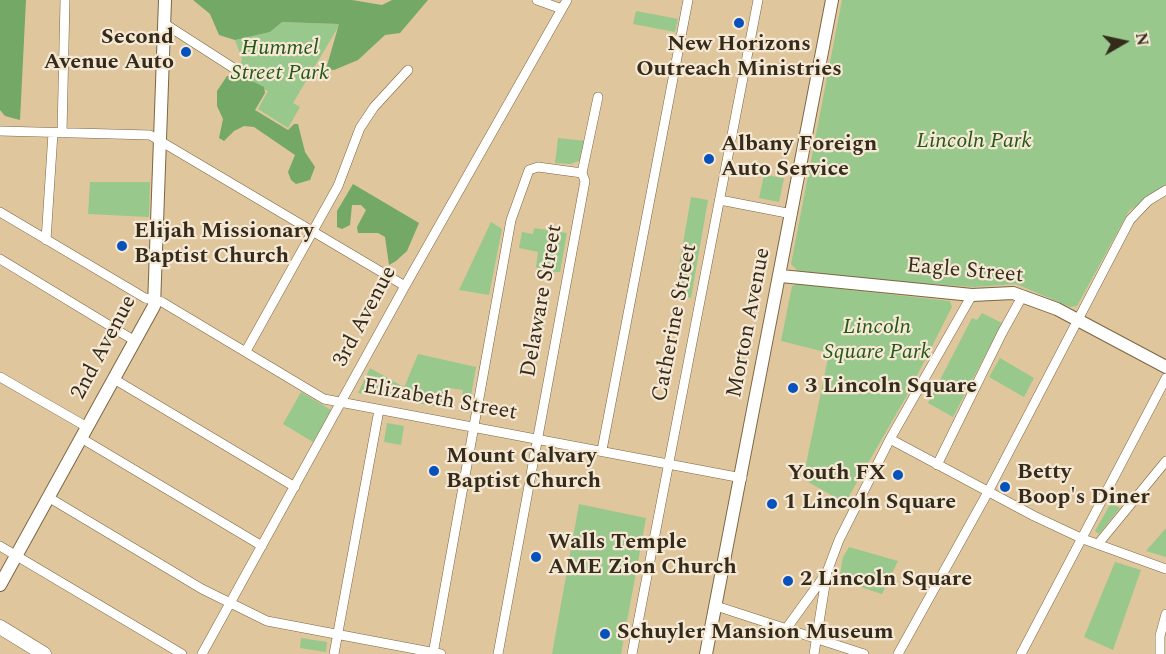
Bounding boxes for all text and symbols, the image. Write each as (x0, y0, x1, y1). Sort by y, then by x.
north arrow (1094, 12, 1154, 72)
marker: New Horizons Outreach Ministries (732, 16, 746, 30)
place label: Second Avenue Auto (44, 26, 174, 78)
text: N (1129, 31, 1155, 48)
place label: New Horizons Outreach Ministries (636, 33, 842, 84)
park label: Hummel Street Park (231, 37, 329, 88)
marker: Second Avenue Auto (179, 45, 193, 59)
park label: Lincoln Park (916, 130, 1032, 156)
place label: Albany Foreign Auto Service (721, 133, 877, 184)
marker: Albany Foreign Auto Service (702, 152, 716, 166)
place label: Elijah Missionary Baptist Church (134, 220, 314, 272)
street label: Delaware Street (517, 222, 569, 380)
marker: Elijah Missionary Baptist Church (115, 239, 129, 253)
street label: Catherine Street (648, 242, 704, 404)
street label: Morton Avenue (723, 246, 777, 400)
street label: Eagle Street (906, 254, 1024, 290)
street label: 3rd Avenue (328, 262, 404, 372)
street label: 2nd Avenue (67, 291, 143, 405)
park label: Lincoln Square Park (823, 316, 931, 368)
street label: Elizabeth Street (361, 374, 519, 428)
place label: 3 Lincoln Square (805, 375, 977, 401)
marker: 3 Lincoln Square (786, 381, 800, 395)
place label: Mount Calvary Baptist Church (446, 445, 601, 496)
place label: Betty Boop's Diner (1017, 461, 1150, 512)
place label: Youth FX (787, 462, 886, 488)
marker: Mount Calvary Baptist Church (427, 464, 441, 478)
marker: Youth FX (891, 468, 905, 482)
marker: Betty Boop's Diner (998, 480, 1012, 494)
place label: 1 Lincoln Square (784, 491, 956, 517)
marker: 1 Lincoln Square (765, 497, 779, 511)
place label: Walls Temple AME Zion Church (548, 531, 737, 582)
marker: Walls Temple AME Zion Church (529, 550, 543, 564)
place label: 2 Lincoln Square (800, 568, 972, 594)
marker: 2 Lincoln Square (781, 574, 795, 588)
place label: Schuyler Mansion Museum (617, 621, 894, 647)
marker: Schuyler Mansion Museum (598, 627, 612, 641)

